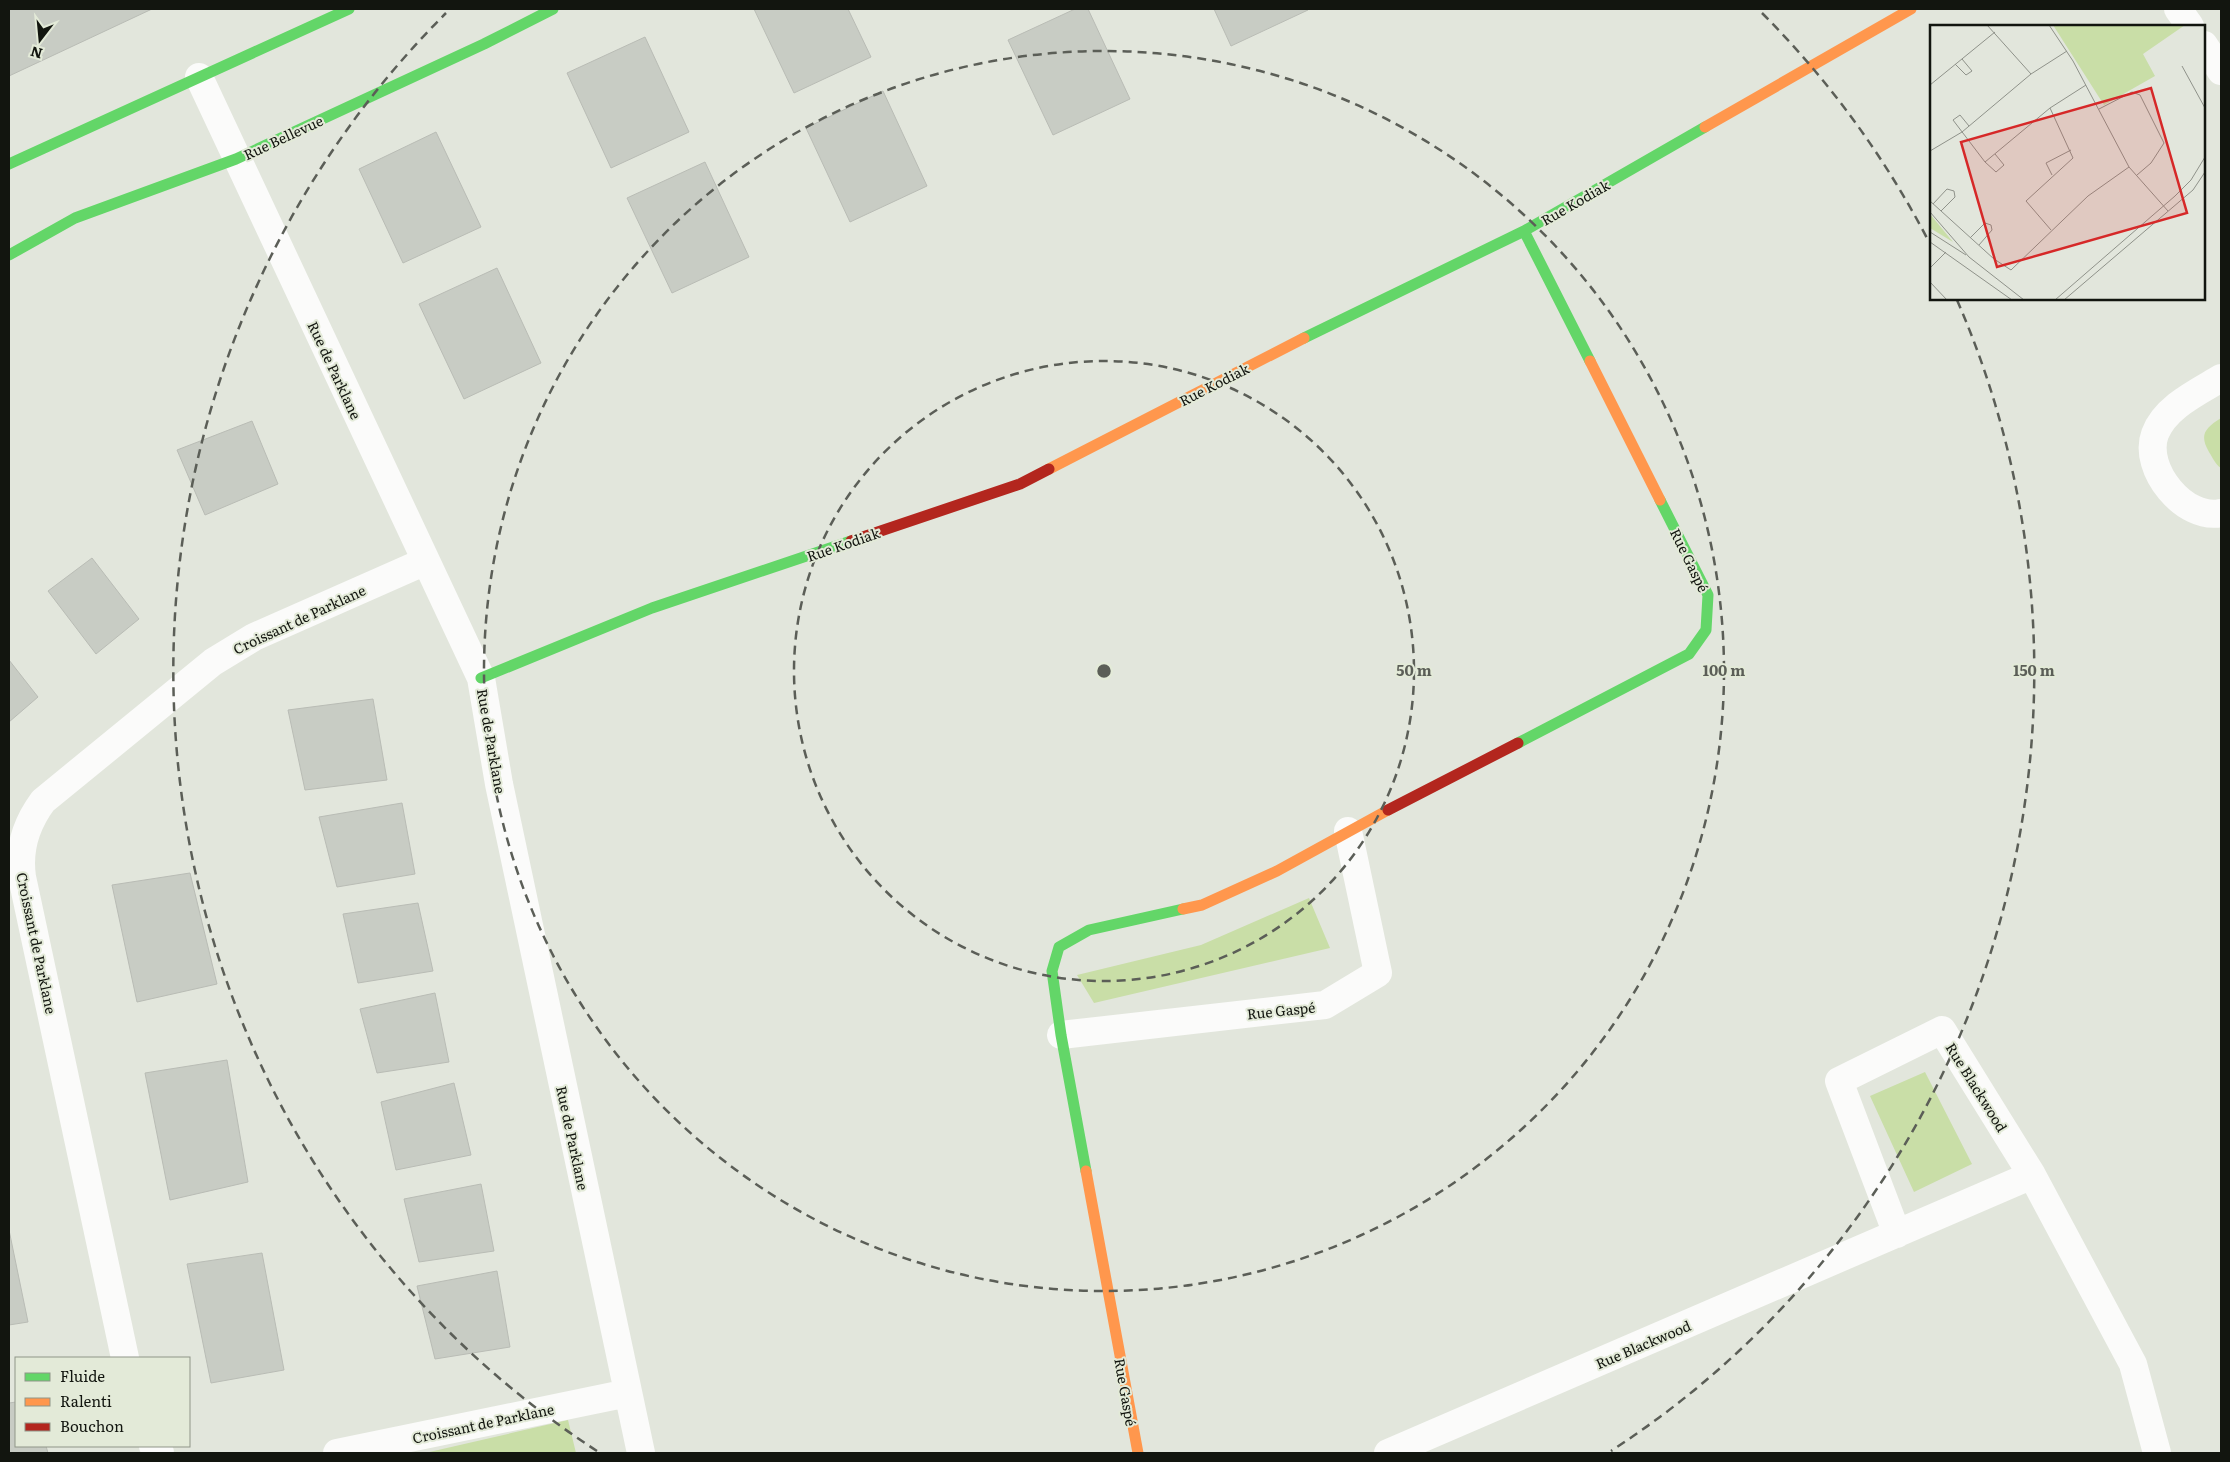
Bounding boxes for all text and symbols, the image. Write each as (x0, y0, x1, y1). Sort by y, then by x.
north arrow (15, 15, 65, 65)
inset map (1930, 25, 2205, 300)
text: N (27, 42, 45, 65)
street label: Rue Bellevue (240, 110, 326, 164)
street label: Rue Kodiak (1537, 174, 1613, 230)
street label: Rue de Parklane (303, 318, 367, 422)
street label: Rue Kodiak (1175, 358, 1253, 410)
street label: Rue Kodiak (804, 522, 883, 566)
street label: Rue Gaspé (1666, 525, 1714, 595)
street label: Croissant de Parklane (229, 579, 369, 659)
text: 50 m (1396, 658, 1432, 681)
text: 100 m (1703, 658, 1745, 681)
text: 150 m (2013, 658, 2055, 681)
centre of rings (1095, 662, 1113, 680)
street label: Rue de Parklane (473, 687, 511, 795)
street label: Croissant de Parklane (12, 870, 62, 1016)
street label: Rue Gaspé (1246, 996, 1316, 1024)
street label: Rue Blackwood (1942, 1039, 2013, 1136)
street label: Rue de Parklane (552, 1084, 594, 1192)
street label: Rue Blackwood (1592, 1315, 1694, 1373)
street label: Rue Gaspé (1110, 1356, 1142, 1428)
legend (15, 1357, 190, 1447)
text: Fluide (60, 1364, 105, 1387)
text: Ralenti (60, 1389, 112, 1412)
street label: Croissant de Parklane (410, 1398, 556, 1448)
text: Bouchon (60, 1414, 124, 1437)

